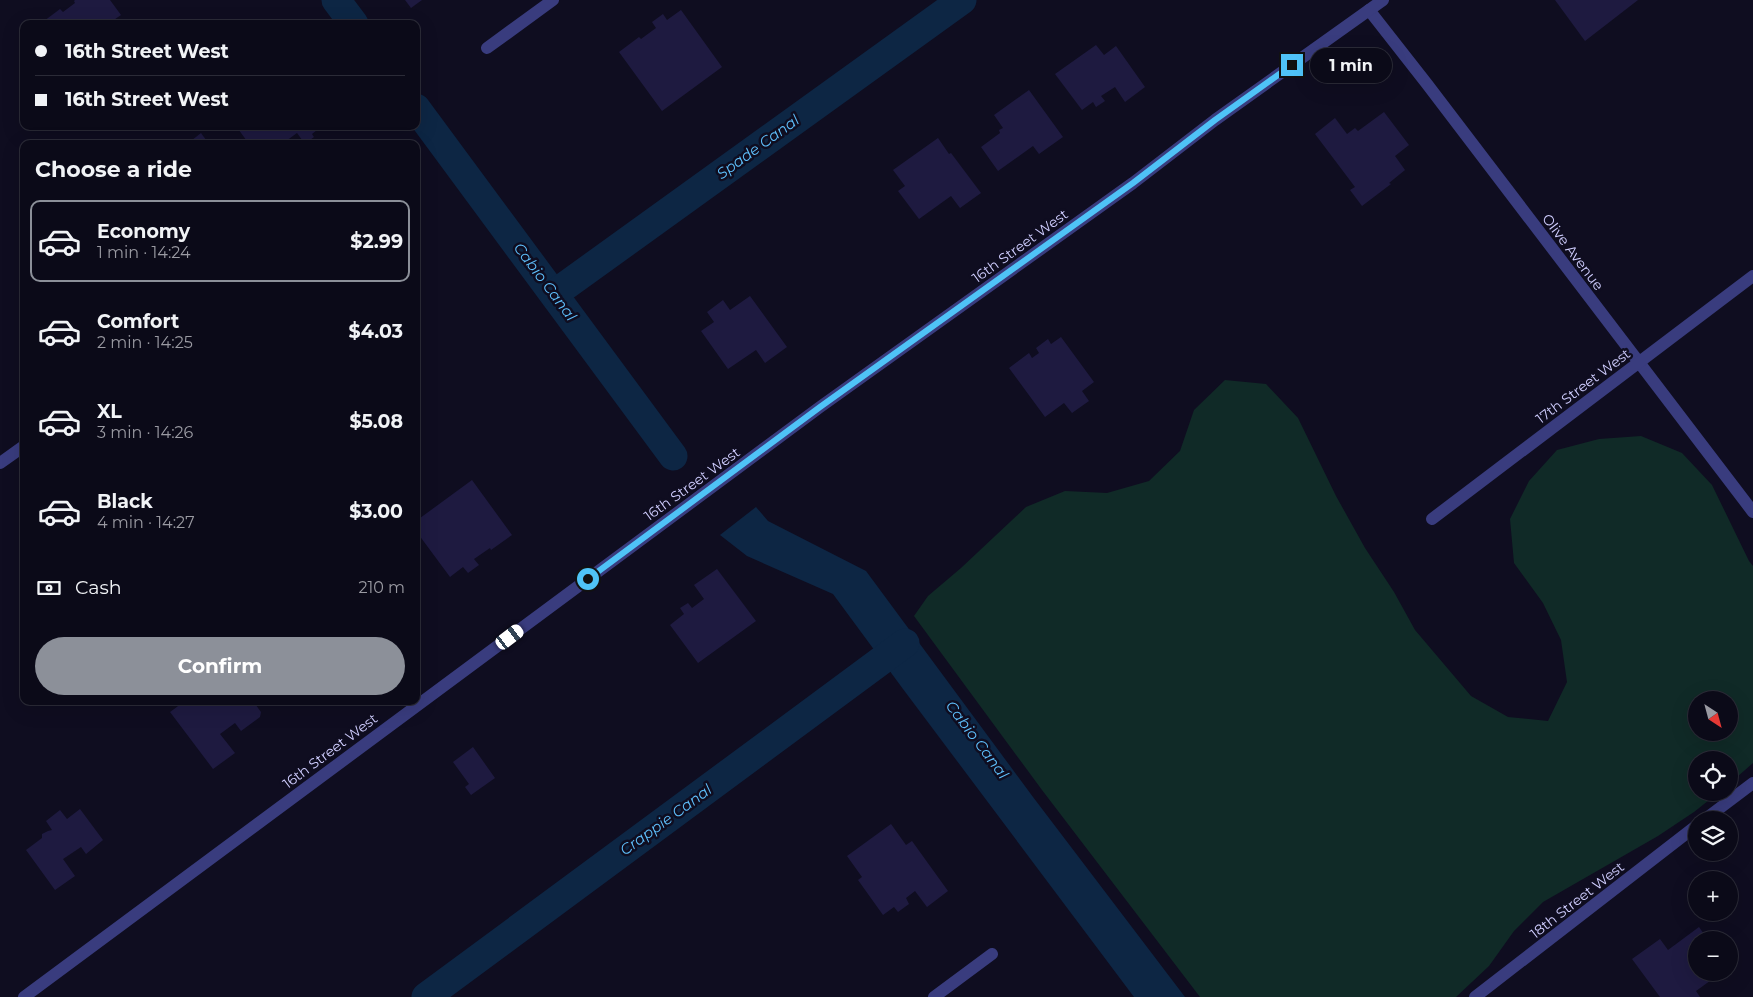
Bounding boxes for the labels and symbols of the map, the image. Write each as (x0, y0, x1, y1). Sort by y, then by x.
callout: 1 min (1310, 48, 1392, 82)
route end (1281, 54, 1303, 76)
water label: Spade Canal (713, 110, 803, 183)
street label: 16th Street West (969, 205, 1072, 287)
street label: Olive Avenue (1538, 210, 1608, 294)
water label: Cabio Canal (510, 239, 581, 325)
street label: 17th Street West (1532, 344, 1634, 427)
street label: 16th Street West (641, 443, 744, 525)
route start (577, 568, 599, 590)
car (493, 622, 526, 652)
north arrow (1688, 691, 1738, 741)
water label: Cabio Canal (942, 697, 1013, 783)
street label: 16th Street West (279, 709, 381, 793)
water label: Crappie Canal (616, 780, 715, 859)
street label: 18th Street West (1526, 857, 1628, 942)

